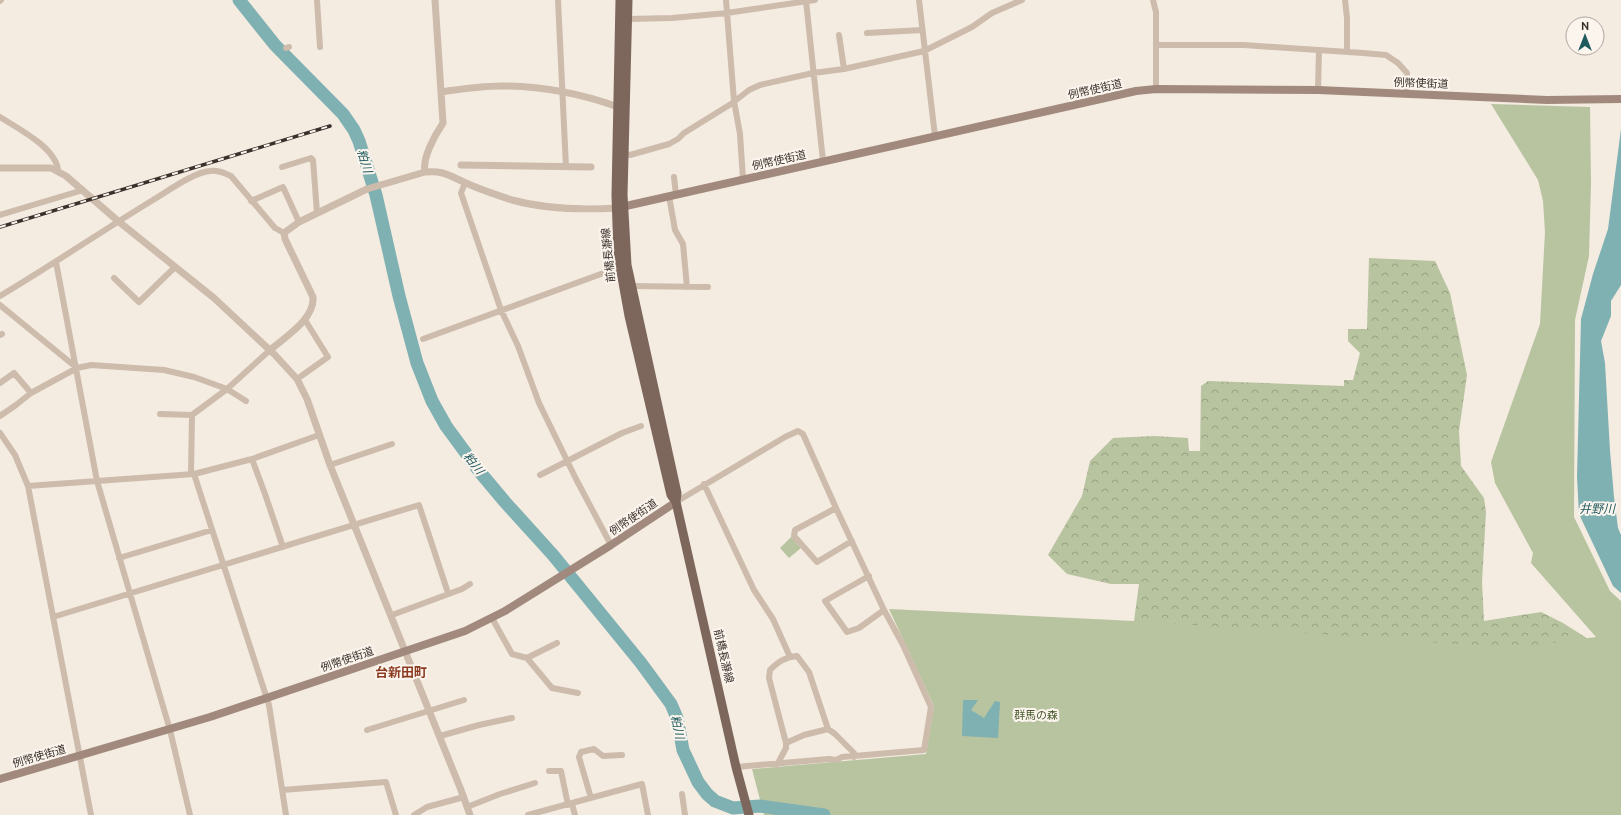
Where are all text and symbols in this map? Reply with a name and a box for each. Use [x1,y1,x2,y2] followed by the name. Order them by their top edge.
[1565,16,1605,56] north arrow
[1581,20,1589,32] text: N
[1393,76,1449,90] street label: 例幣使街道
[1067,77,1123,101] street label: 例幣使街道
[355,148,375,176] water label: 粕川
[751,148,807,172] street label: 例幣使街道
[599,227,617,283] street label: 前橋長瀞線
[461,450,488,478] water label: 粕川
[607,497,659,537] street label: 例幣使街道
[1579,502,1617,515] water label: 井野川
[712,628,736,684] street label: 前橋長瀞線
[319,644,375,674] street label: 例幣使街道
[375,665,427,679] district label: 台新田町
[1014,709,1058,721] park label: 群馬の森
[669,714,687,742] water label: 粕川
[11,743,67,769] street label: 例幣使街道

